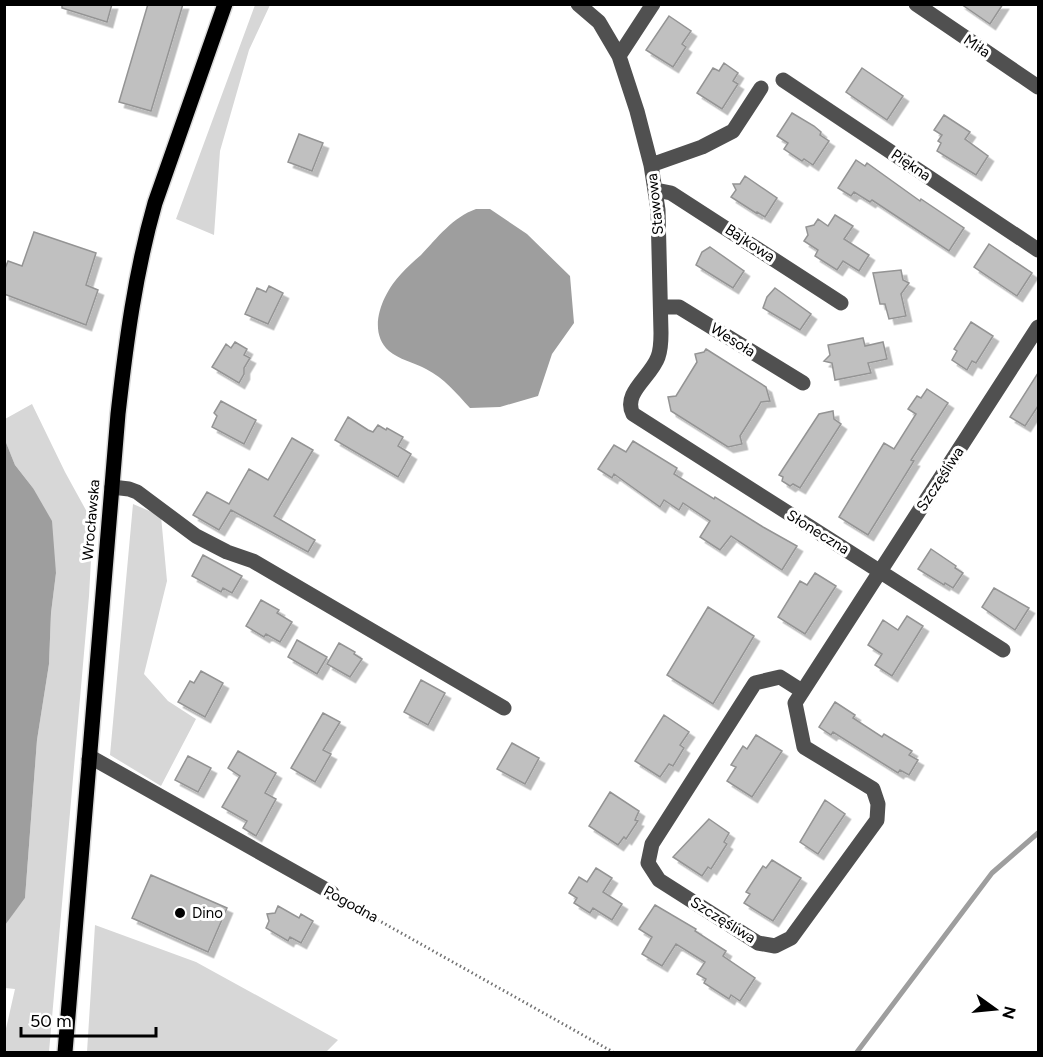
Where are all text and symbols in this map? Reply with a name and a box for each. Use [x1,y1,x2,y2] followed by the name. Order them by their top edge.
[960,31,994,61] street label: Miła
[888,145,934,185] street label: Piękna
[643,172,667,236] street label: Stawowa
[722,220,778,266] street label: Bajkowa
[707,319,759,361] street label: Wesoła
[912,443,968,515] street label: Szczęśliwa
[78,479,104,561] street label: Wrocławska
[783,506,853,558] street label: Słoneczna
[321,882,381,926] street label: Pogodna
[687,893,759,947] street label: Szczęśliwa
[192,904,223,922] place label: Dino
[173,906,187,920] marker: Dino
[965,979,1025,1039] north arrow
[21,1000,156,1038] scale bar
[998,1004,1020,1021] text: N
[30,1010,72,1032] text: 50 m

